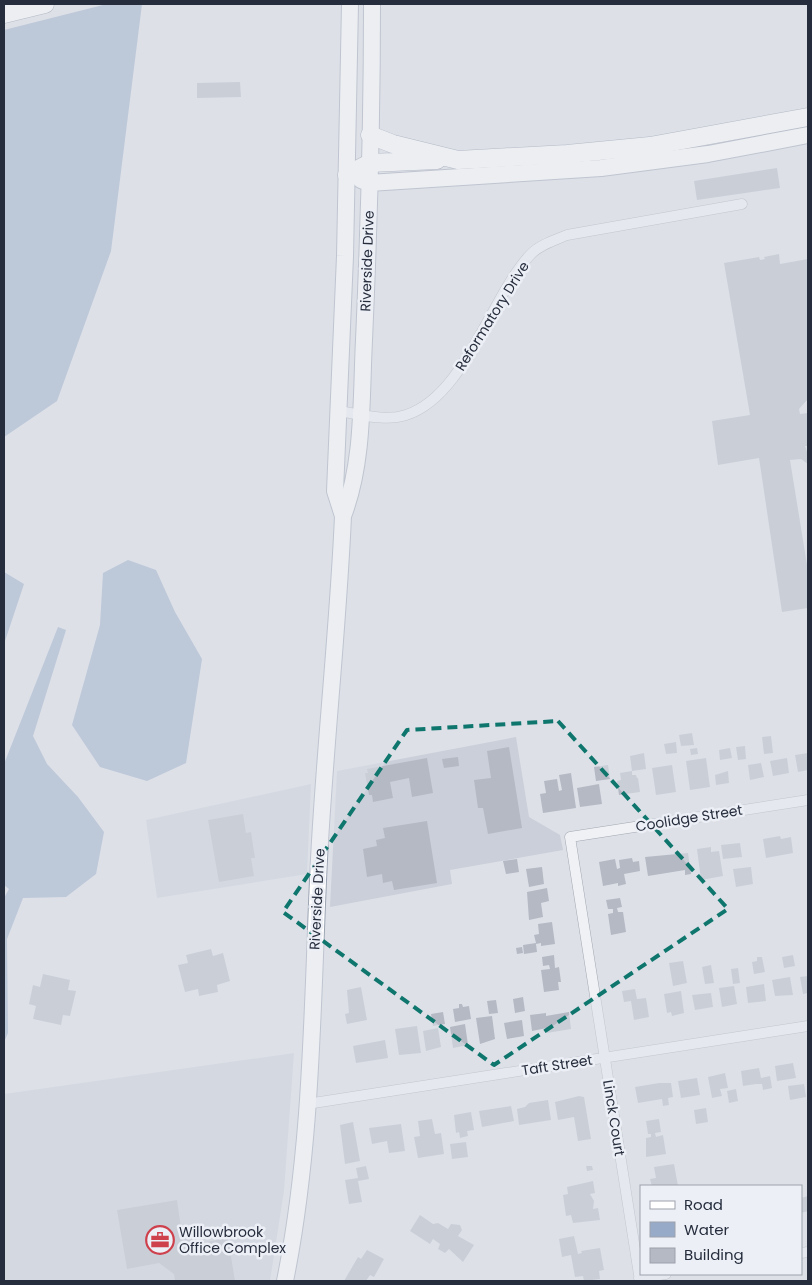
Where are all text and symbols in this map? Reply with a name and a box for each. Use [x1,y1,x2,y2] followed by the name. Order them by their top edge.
[355,210,379,312] street label: Riverside Drive
[450,257,534,375] street label: Reformatory Drive
[634,800,744,836] street label: Coolidge Street
[304,848,330,950] street label: Riverside Drive
[520,1050,594,1080] street label: Taft Street
[598,1078,630,1158] street label: Linck Court
[640,1185,802,1275] legend
[684,1194,723,1215] text: Road
[684,1219,730,1240] text: Water
[179,1222,286,1258] place label: Willowbrook Office Complex
[145,1225,175,1255] office icon: Willowbrook Office Complex
[684,1244,744,1265] text: Building

